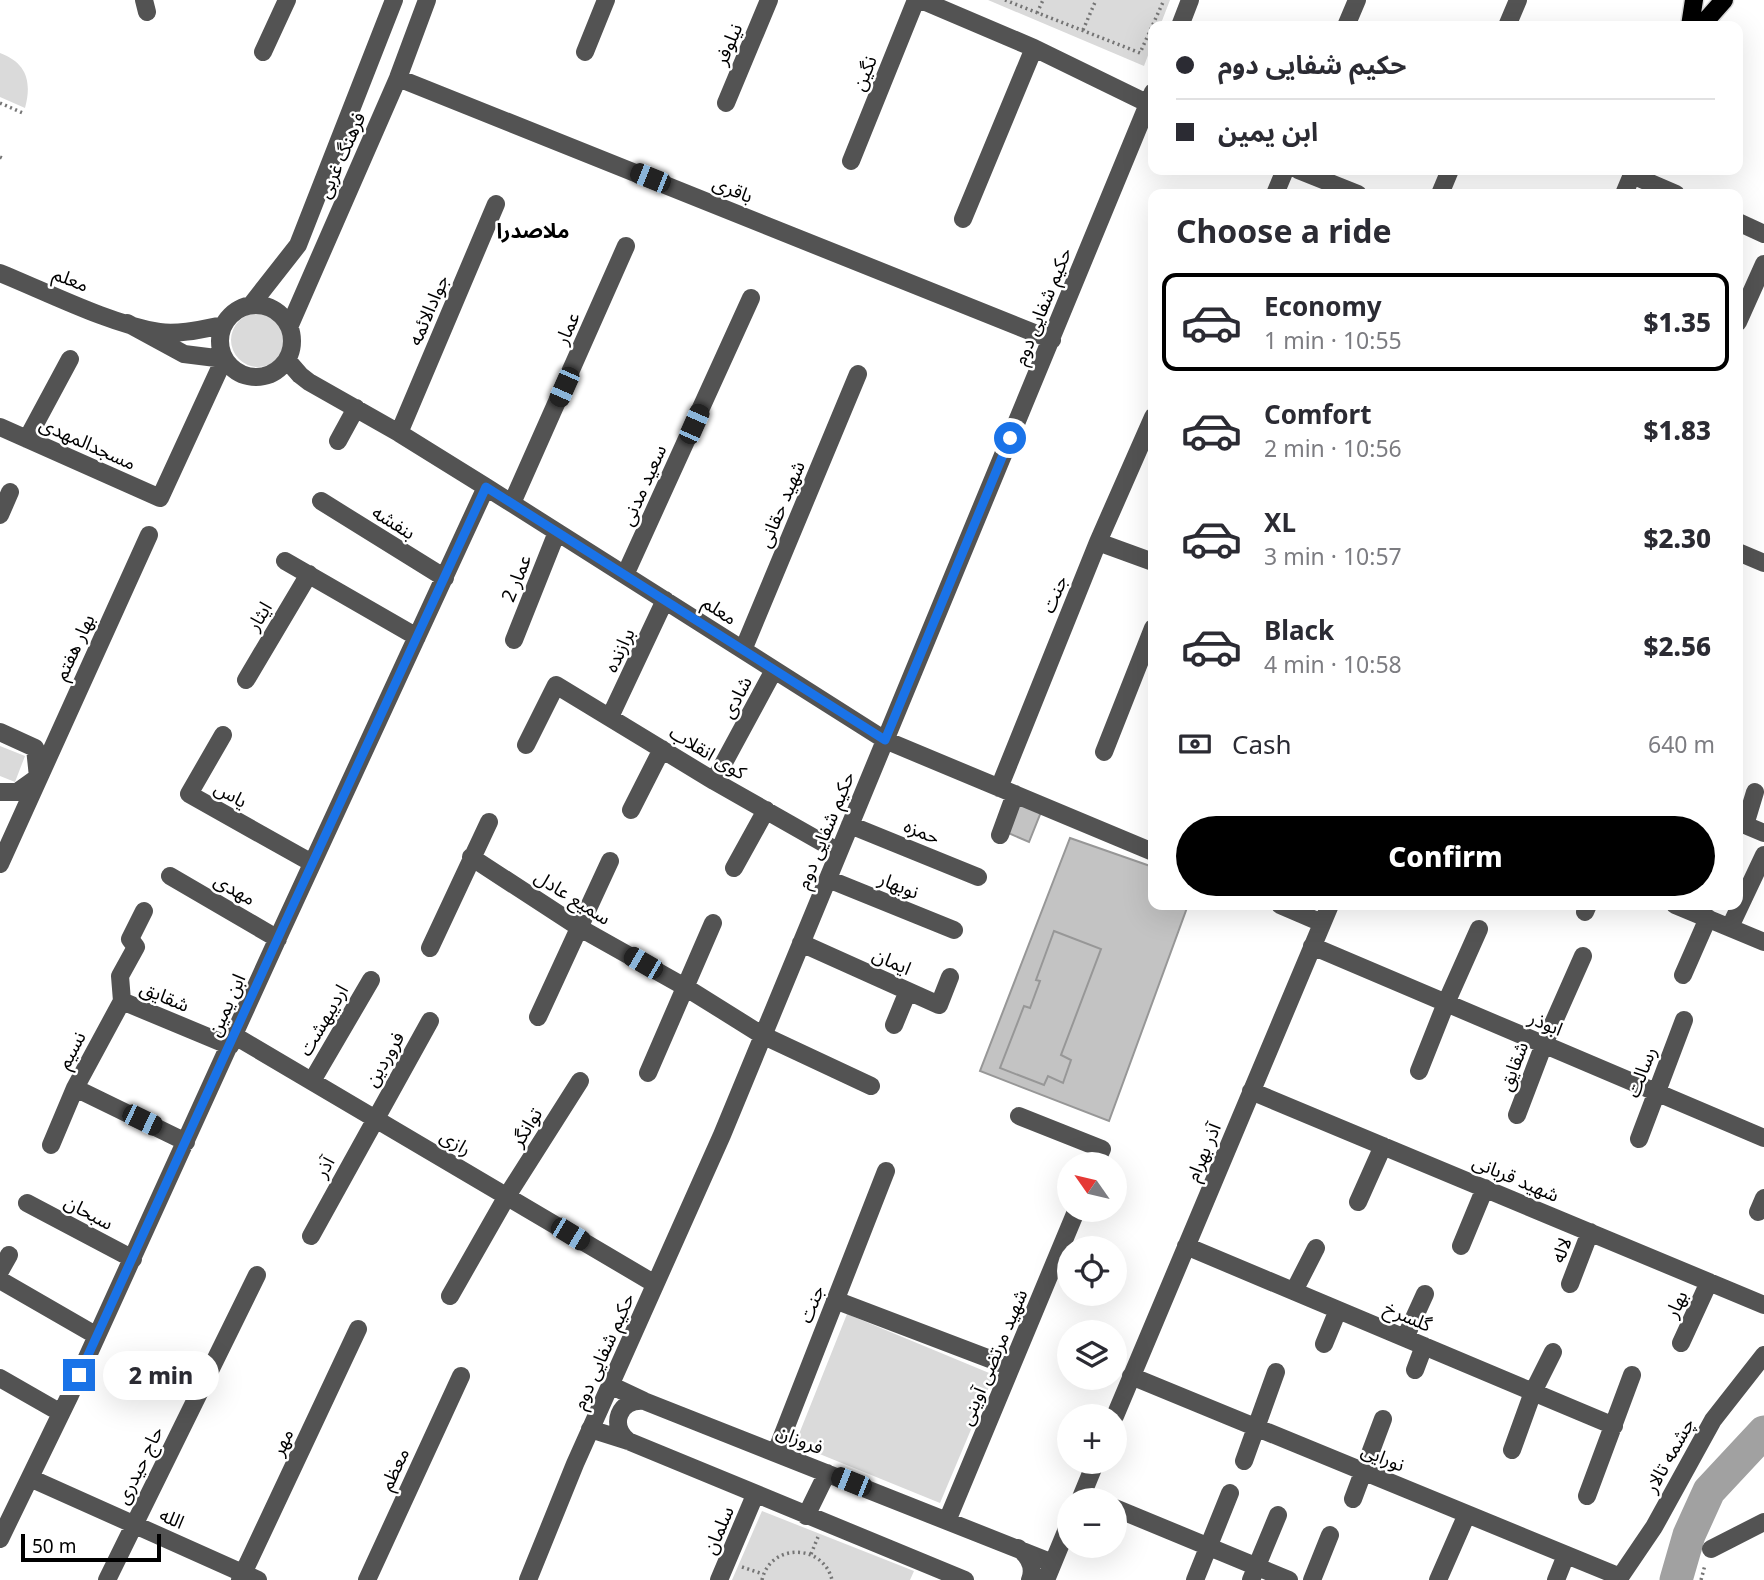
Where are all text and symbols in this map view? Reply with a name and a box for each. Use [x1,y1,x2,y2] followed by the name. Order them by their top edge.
[707,19,748,70] street label: نیلوفر
[1218,46,1406,82] text: حکیم شفایی دوم
[845,52,883,94] street label: نگین
[310,108,372,202] street label: فرهنگ غربی
[1218,113,1318,149] text: ابن یمین
[627,160,674,196] car
[709,169,757,209] street label: باقری
[1176,209,1392,252] text: Choose a ride
[497,216,569,244] district label: ملاصدرا
[1007,243,1079,369] street label: حکیم شفایی دوم
[49,260,93,300] street label: معلم
[401,271,455,349] street label: جوادالائمه
[1264,288,1382,324] text: Economy
[1180,291,1243,354] icon: car
[1644,304,1711,340] text: $1.35
[548,308,586,349] street label: عمار
[1264,324,1402,356] text: 1 min · 10:55
[546,364,583,410] car
[1264,396,1372,432] text: Comfort
[1180,399,1243,462] icon: car
[676,401,713,447] car
[36,410,140,476] street label: مسجدالمهدی
[1644,412,1711,448] text: $1.83
[994,422,1026,454] route start
[1264,432,1402,464] text: 2 min · 10:56
[614,440,672,530] street label: سعید مدنی
[751,457,811,551] street label: شهید حقانی
[367,499,421,545] street label: بنفشه
[1264,504,1296,540] text: XL
[1180,507,1243,570] icon: car
[1644,520,1711,556] text: $2.30
[1264,540,1402,572] text: 3 min · 10:57
[495,550,537,606] street label: عمار 2
[1035,571,1073,617] street label: جنت
[697,589,742,632] street label: معلم
[240,597,278,636] street label: ایثار
[47,610,102,685] street label: بهار هفتم
[1264,612,1334,648] text: Black
[1180,615,1243,678] icon: car
[597,624,641,676] street label: برازنده
[1644,628,1711,664] text: $2.56
[1264,648,1402,680] text: 4 min · 10:58
[714,671,758,723] street label: شادی
[665,719,752,786] street label: کوی انقلاب
[1176,725,1214,763] icon: cash
[1232,726,1292,762] text: Cash
[1648,728,1715,760] text: 640 m
[790,767,862,893] street label: حکیم شفایی دوم
[210,774,252,814] street label: یاس
[900,812,944,850] street label: حمزه
[1176,816,1715,896] button: Confirm
[529,863,616,932] street label: سمیع عادل
[874,865,923,905] street label: نوبهار
[209,867,261,911] street label: مهدی
[869,941,915,981] street label: ایمان
[620,943,667,983] car
[201,970,251,1040] street label: ابن یمین
[137,974,193,1018] street label: شقایق
[292,979,354,1061] street label: اردیبهشت
[1524,1004,1567,1042] street label: ابوذر
[50,1027,93,1074] street label: نسیم
[358,1027,410,1091] street label: فروردین
[1492,1038,1534,1094] street label: شقایق
[1619,1043,1663,1101] street label: رسالت
[119,1101,166,1139] car
[503,1103,548,1152] street label: توانگر
[1179,1118,1229,1186] street label: آذر بهرام
[435,1123,477,1161] street label: رازی
[1469,1148,1563,1208] street label: شهید قربانی
[307,1150,341,1183] street label: آذر
[1057,1152,1127,1222] north arrow
[1057,1152,1127,1558] map controls
[60,1188,118,1236] street label: سبحان
[547,1214,594,1254] car
[1544,1234,1578,1266] street label: لاله
[1057,1236,1127,1306] button: locate
[792,1281,830,1327] street label: جنت
[953,1285,1033,1429] street label: شهید مرتضی آوینی
[1658,1286,1694,1323] street label: بهار
[566,1289,642,1414] street label: حکیم شفایی دوم
[1380,1294,1437,1339] street label: گلسرخ
[1057,1320,1127,1390] button: layers
[104,1350,219,1400] callout: 2 min
[63,1359,95,1391] route end
[129,1359,193,1391] text: 2 min
[1057,1404,1127,1474] button: +
[1637,1413,1700,1498] street label: چشمه تالار
[773,1418,827,1460] street label: فروزان
[109,1422,170,1509] street label: حاج حیدری
[264,1424,300,1461] street label: مهر
[1357,1437,1409,1477] street label: نورایی
[373,1444,417,1495] street label: معظم
[828,1464,875,1500] car
[1057,1488,1127,1558] button: −
[156,1501,188,1535] street label: الله
[696,1502,740,1558] street label: سلمان
[21,1531,161,1563] scale bar
[32,1533,76,1559] text: 50 m

